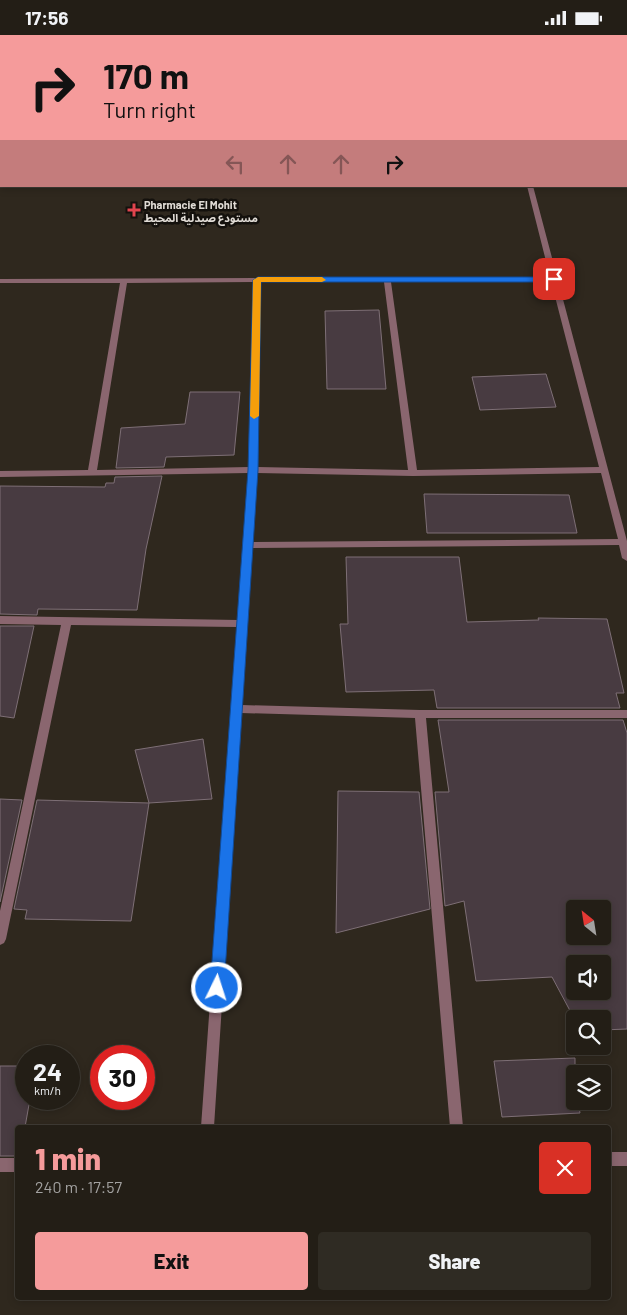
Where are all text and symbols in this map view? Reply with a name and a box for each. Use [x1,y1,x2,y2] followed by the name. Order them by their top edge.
[25,6,69,29] text: 17:56
[103,54,189,96] text: 170 m
[20,55,85,120] icon: right
[103,96,196,122] text: Turn right
[221,150,249,178] icon: left
[274,150,302,178] icon: ahead
[327,150,355,178] icon: ahead
[380,150,408,178] icon: right
[144,198,258,226] place label: Pharmacie El Mohit مستودع صيدلية المحيط
[128,204,140,216] marker: Pharmacie El Mohit مستودع صيدلية المحيط
[533,258,575,300] pin
[540,265,568,293] icon: arrive
[566,900,611,945] north arrow
[566,900,611,1110] map controls
[566,955,611,1000] button: sound
[190,961,242,1013] position arrow
[566,1010,611,1055] button: search
[90,1045,155,1110] speed limit sign: 30
[33,1056,62,1086] text: 24
[566,1065,611,1110] button: layers
[34,1083,61,1097] text: km/h
[35,1140,101,1176] text: 1 min
[539,1142,591,1194] button: close
[35,1177,122,1196] text: 240 m · 17:57
[35,1232,308,1290] button: Exit
[318,1232,591,1290] button: Share

